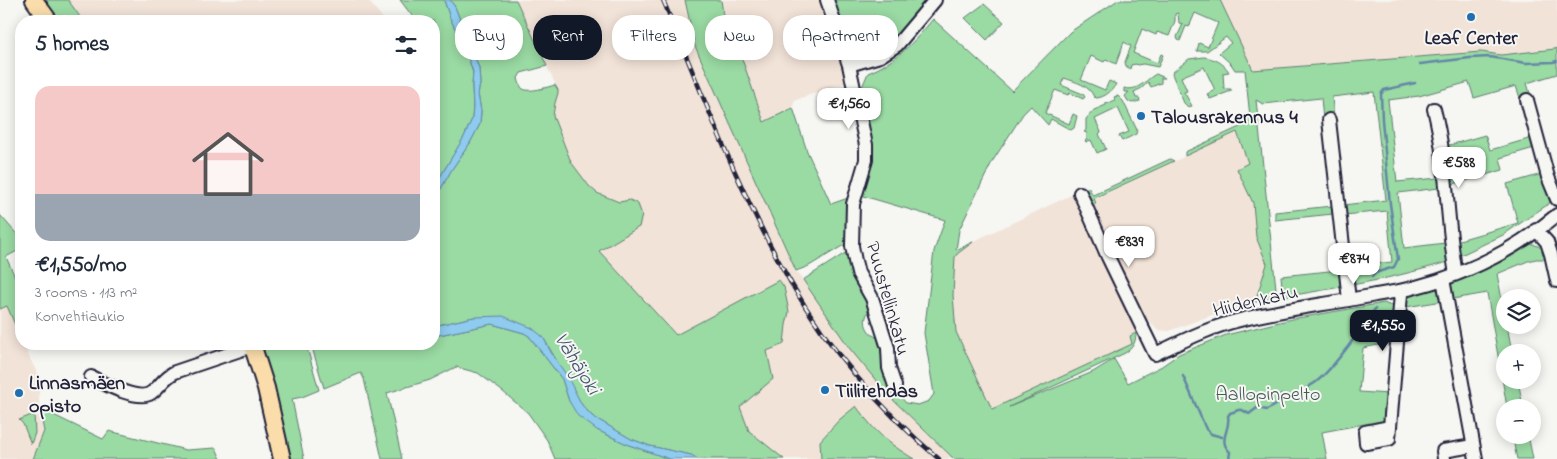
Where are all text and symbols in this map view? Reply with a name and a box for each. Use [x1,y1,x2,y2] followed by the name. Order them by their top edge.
[1465,11,1477,23] marker: Leaf Center
[455,15,523,60] chip: Buy
[533,15,602,60] chip: Rent
[612,15,695,60] chip: Filters
[705,15,773,60] chip: New
[783,15,898,60] chip: Apartment
[1424,25,1518,54] place label: Leaf Center
[35,30,110,60] text: 5 homes
[392,31,420,59] icon: filters
[808,88,890,130] pin: €1,560
[828,92,870,116] text: €1,560
[1151,104,1299,133] place label: Talousrakennus 4
[1135,110,1147,122] marker: Talousrakennus 4
[183,119,273,209] icon: home
[1429,146,1489,189] pin: €588
[1443,151,1475,175] text: €588
[1099,226,1159,268] pin: €839
[1115,230,1143,254] text: €839
[857,239,917,359] street label: Puustellinkatu
[1324,242,1384,285] pin: €874
[1339,247,1369,271] text: €874
[35,251,127,281] text: €1,550/mo
[1210,279,1301,326] street label: Hiidenkatu
[35,281,137,305] text: 3 rooms · 113 m²
[1496,289,1541,444] map controls
[1496,289,1541,334] button: layers
[35,305,125,329] text: Konvehtiaukio
[1342,310,1424,352] pin: €1,550
[1361,314,1405,338] text: €1,550
[545,327,608,403] water label: Vähäjoki
[1496,344,1541,389] button: +
[29,370,125,422] place label: Linnasmäen opisto
[835,378,918,407] place label: Tiilitehdas
[1216,381,1320,410] park label: Aallopinpelto
[819,384,831,396] marker: Tiilitehdas
[13,387,25,399] marker: Linnasmäen opisto
[1496,399,1541,444] button: −

